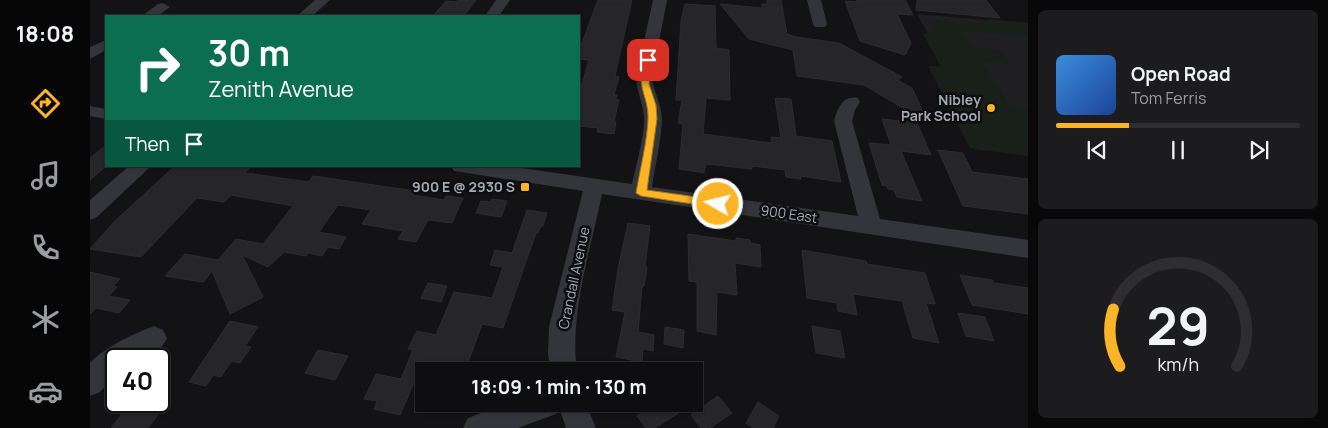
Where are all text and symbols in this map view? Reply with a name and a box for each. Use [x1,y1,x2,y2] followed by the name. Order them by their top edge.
[16,19,74,49] text: 18:08
[208,29,290,77] text: 30 m
[125,35,190,100] icon: right
[627,39,669,81] pin
[634,46,662,74] icon: arrive
[1131,61,1231,87] text: Open Road
[208,74,354,104] text: Zenith Avenue
[28,86,63,121] icon: directions
[1131,87,1206,109] text: Tom Ferris
[901,90,981,125] place label: Nibley Park School
[985,102,997,114] marker: Nibley Park School
[180,130,208,158] icon: arrive
[125,131,170,157] text: Then
[1083,136,1111,164] icon: previous
[1164,136,1192,164] icon: pause
[1245,136,1273,164] icon: next
[28,158,63,193] icon: music
[412,177,515,196] place label: 900 E @ 2930 S
[691,177,743,229] position arrow
[519,181,531,193] marker: 900 E @ 2930 S
[759,200,819,227] street label: 900 East
[553,225,594,331] street label: Crandall Avenue
[28,230,63,265] icon: phone
[1146,290,1210,361] text: 29
[28,302,63,337] icon: climate
[105,348,170,413] speed limit sign: 40
[1157,352,1199,376] text: km/h
[28,374,63,409] icon: car
[471,374,647,400] text: 18:09 · 1 min · 130 m

